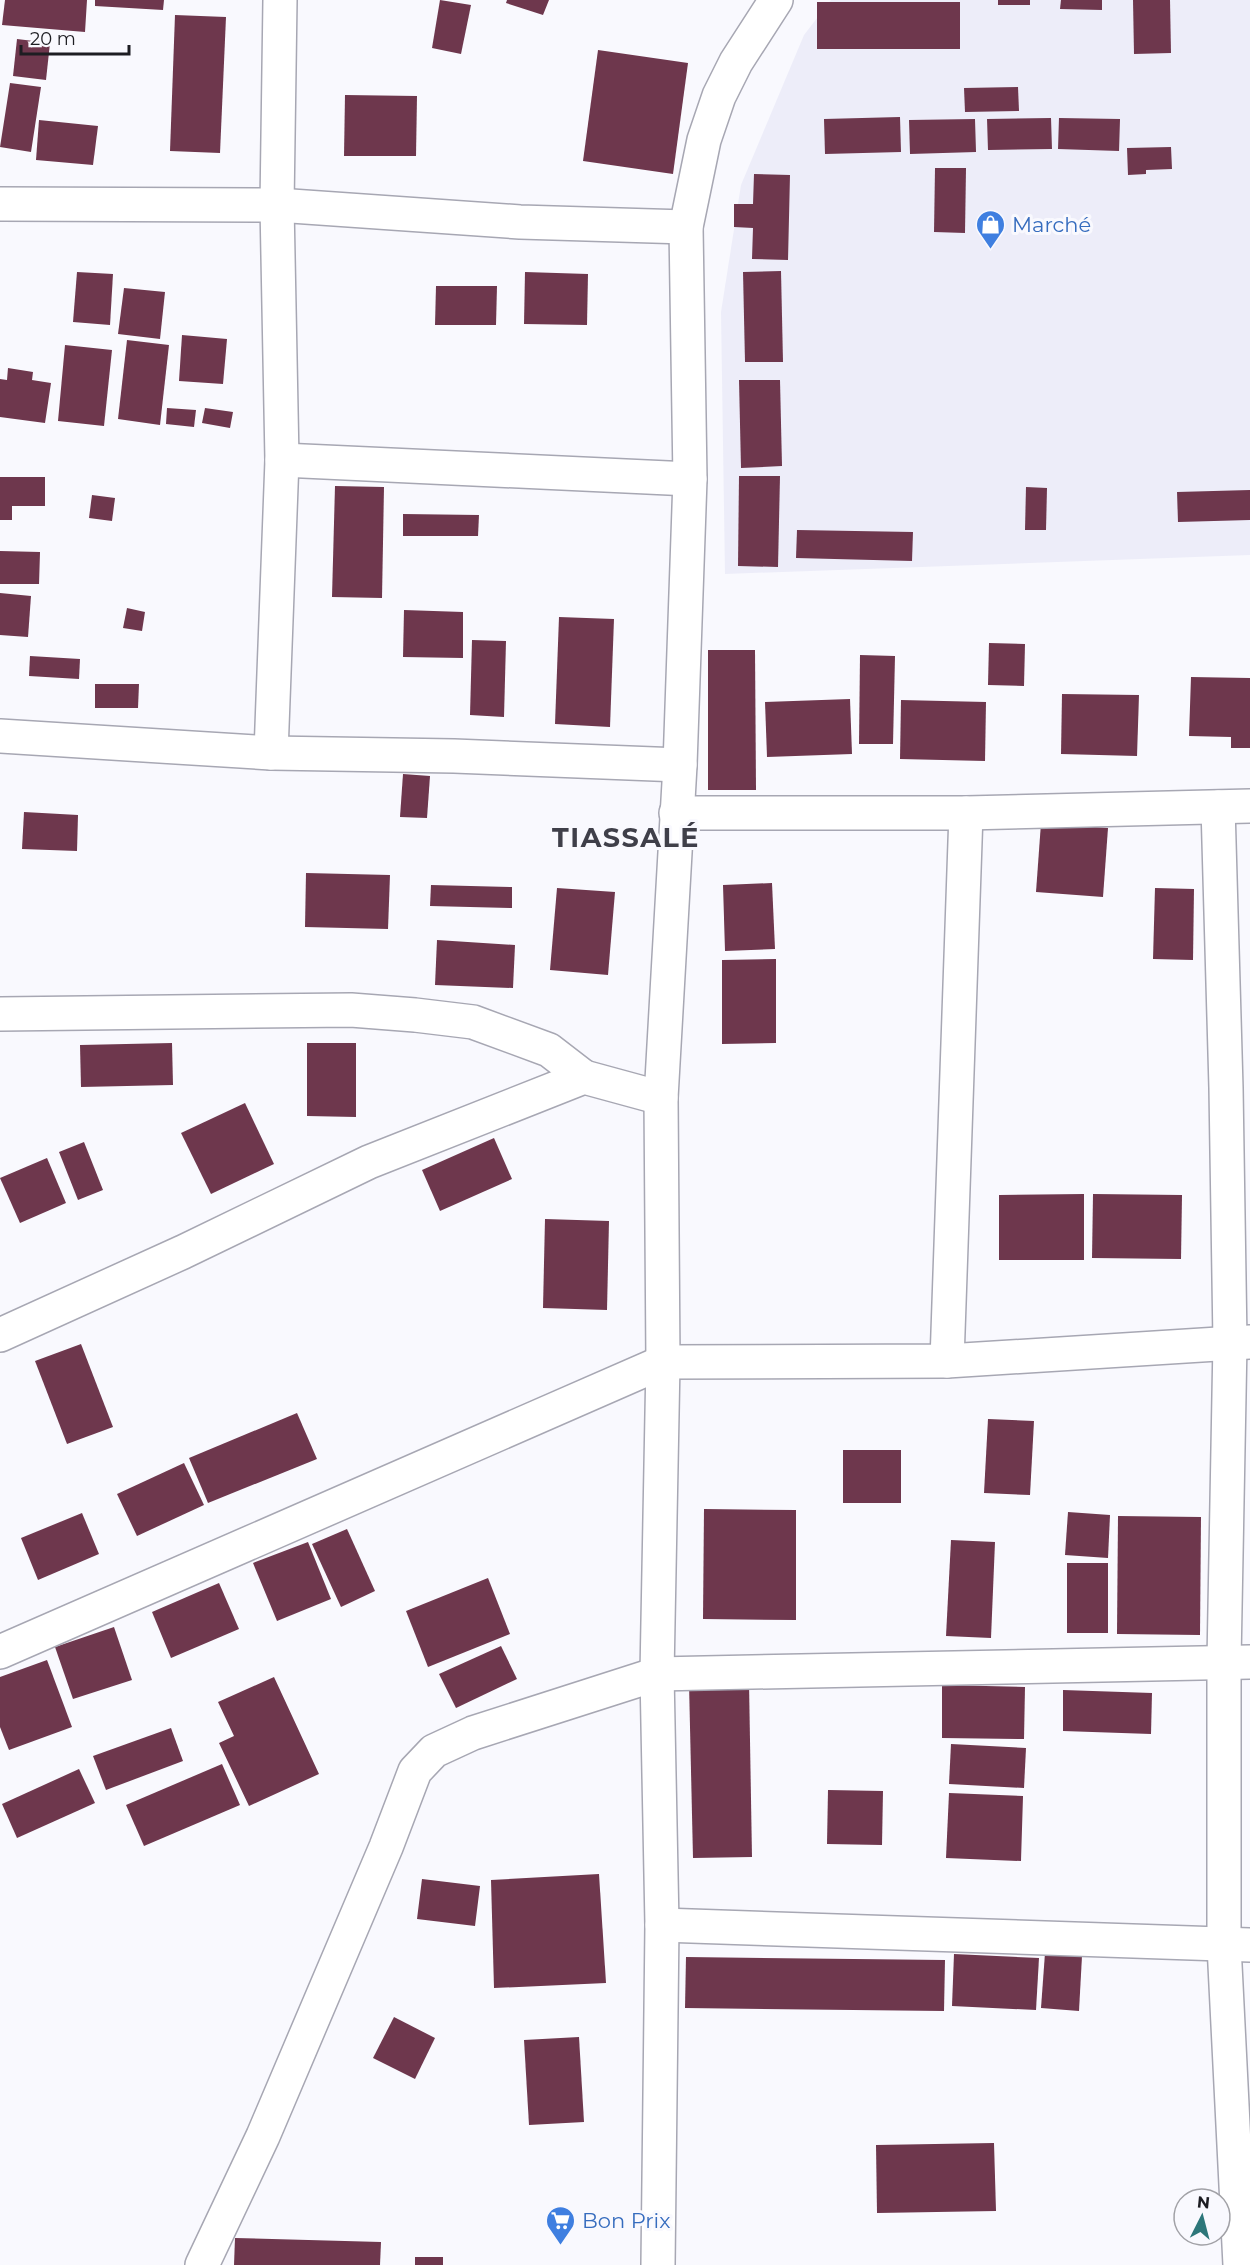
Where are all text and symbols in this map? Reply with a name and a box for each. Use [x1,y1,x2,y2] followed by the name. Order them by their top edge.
[21,18,129,56] scale bar
[30,28,76,50] text: 20 m
[975,208,1007,250] shop icon: Marché
[1012,212,1091,237] place label: Marché
[552,821,700,854] district label: TIASSALÉ
[1172,2187,1232,2247] north arrow
[1196,2192,1211,2213] text: N
[545,2204,577,2246] supermarket icon: Bon Prix
[582,2208,670,2233] place label: Bon Prix

